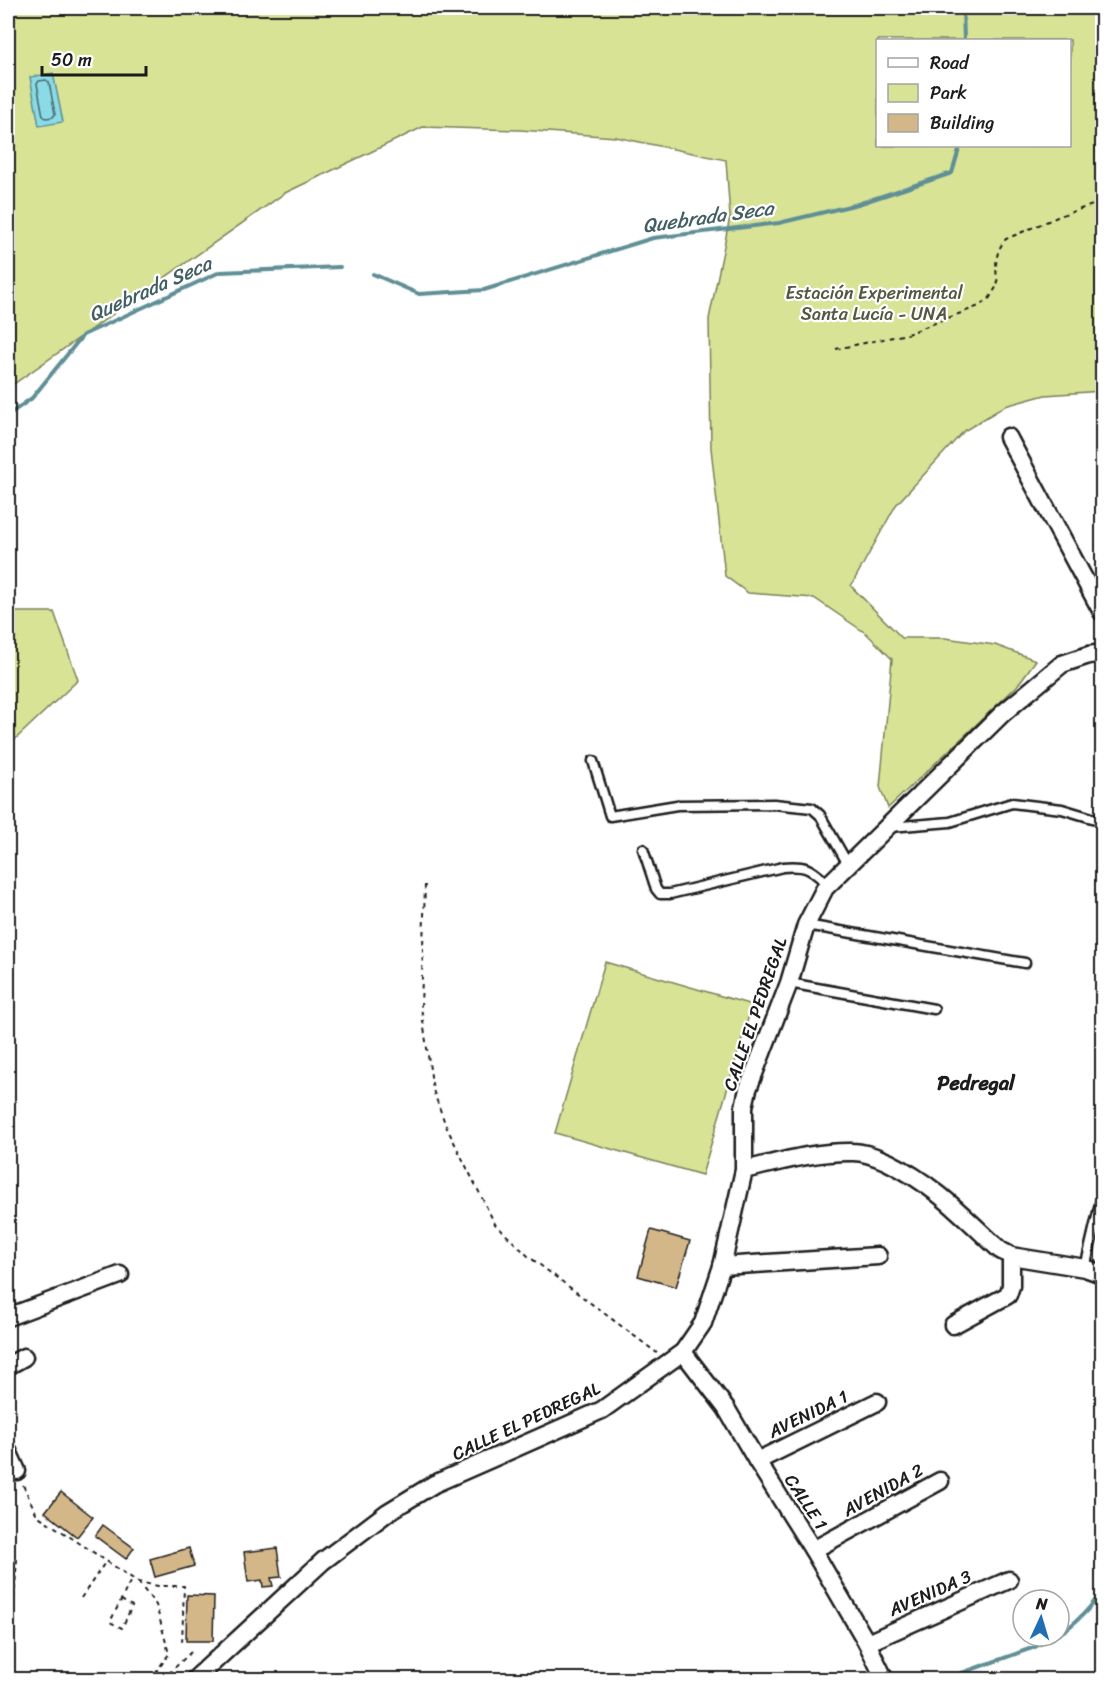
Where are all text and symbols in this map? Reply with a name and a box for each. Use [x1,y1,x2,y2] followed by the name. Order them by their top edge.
[42,39,146,77] scale bar
[876,39,1071,147] legend
[51,44,92,76] text: 50 m
[930,47,970,79] text: Road
[930,77,967,109] text: Park
[930,107,994,139] text: Building
[640,190,778,244] water label: Quebrada Seca
[83,245,219,332] water label: Quebrada Seca
[785,277,963,330] park label: Estación Experimental Santa Lucía - UNA
[714,932,797,1095] street label: CALLE EL PEDREGAL
[937,1066,1016,1101] district label: Pedregal
[446,1372,606,1469] street label: CALLE EL PEDREGAL
[762,1381,854,1448] street label: AVENIDA 1
[836,1455,929,1526] street label: AVENIDA 2
[776,1467,836,1537] street label: CALLE 1
[882,1560,977,1626] street label: AVENIDA 3
[1011,1588,1071,1648] north arrow
[1034,1589,1049,1618] text: N

